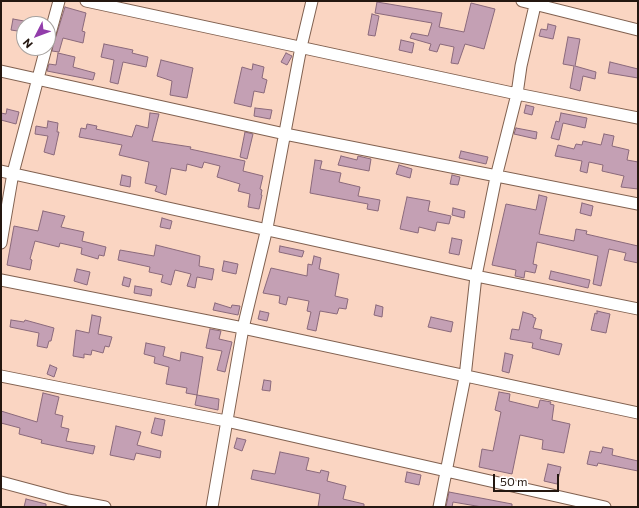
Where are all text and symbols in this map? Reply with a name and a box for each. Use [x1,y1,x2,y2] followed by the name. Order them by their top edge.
[16,16,56,56] north arrow
[20,36,35,51] text: N
[495,466,561,492] scale bar
[500,474,528,488] text: 50 m

